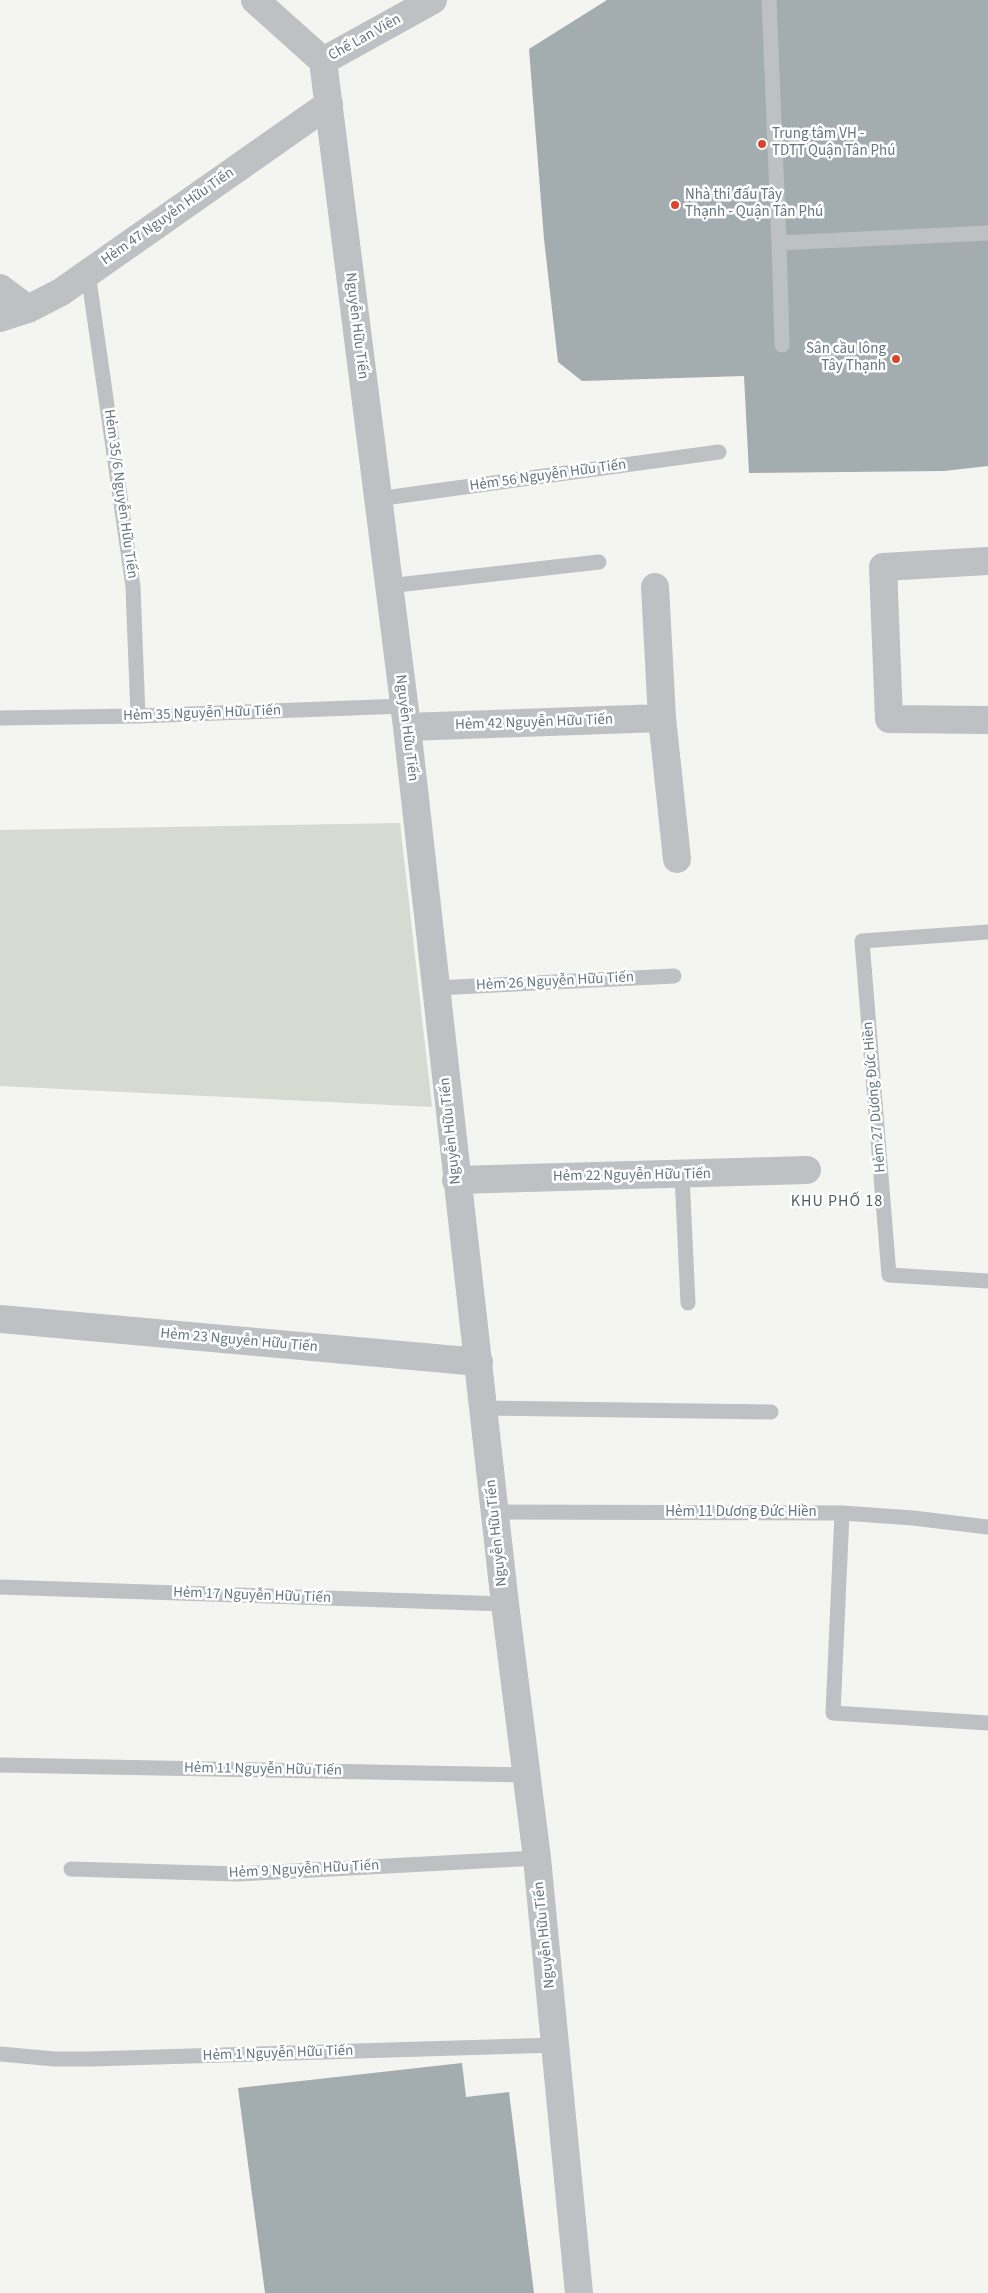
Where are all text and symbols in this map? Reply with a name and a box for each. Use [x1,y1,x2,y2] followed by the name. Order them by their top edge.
[326,11,404,65] street label: Chế Lan Viên
[772,126,895,161] place label: Trung tâm VH - TDTT Quận Tân Phú
[756,138,768,150] marker: Trung tâm VH - TDTT Quận Tân Phú
[98,164,238,270] street label: Hẻm 47 Nguyễn Hữu Tiến
[685,187,823,222] place label: Nhà thi đấu Tây Thạnh - Quận Tân Phú
[669,199,681,211] marker: Nhà thi đấu Tây Thạnh - Quận Tân Phú
[341,272,371,380] street label: Nguyễn Hữu Tiến
[806,341,886,376] place label: Sân cầu lông Tây Thạnh
[890,353,902,365] marker: Sân cầu lông Tây Thạnh
[99,408,141,580] street label: Hẻm 35/6 Nguyễn Hữu Tiến
[468,456,628,496] street label: Hẻm 56 Nguyễn Hữu Tiến
[391,674,421,782] street label: Nguyễn Hữu Tiến
[123,702,281,726] street label: Hẻm 35 Nguyễn Hữu Tiến
[455,711,613,735] street label: Hẻm 42 Nguyễn Hữu Tiến
[476,969,634,995] street label: Hẻm 26 Nguyễn Hữu Tiến
[859,1021,891,1173] street label: Hẻm 27 Dương Đức Hiền
[436,1077,466,1185] street label: Nguyễn Hữu Tiến
[553,1166,711,1186] street label: Hẻm 22 Nguyễn Hữu Tiến
[790,1192,884,1212] district label: KHU PHỐ 18
[159,1325,319,1357] street label: Hẻm 23 Nguyễn Hữu Tiến
[482,1479,512,1587] street label: Nguyễn Hữu Tiến
[665,1504,817,1522] street label: Hẻm 11 Dương Đức Hiền
[173,1584,331,1608] street label: Hẻm 17 Nguyễn Hữu Tiến
[184,1760,342,1780] street label: Hẻm 11 Nguyễn Hữu Tiến
[228,1857,380,1883] street label: Hẻm 9 Nguyễn Hữu Tiến
[530,1881,560,1989] street label: Nguyễn Hữu Tiến
[202,2042,354,2066] street label: Hẻm 1 Nguyễn Hữu Tiến

